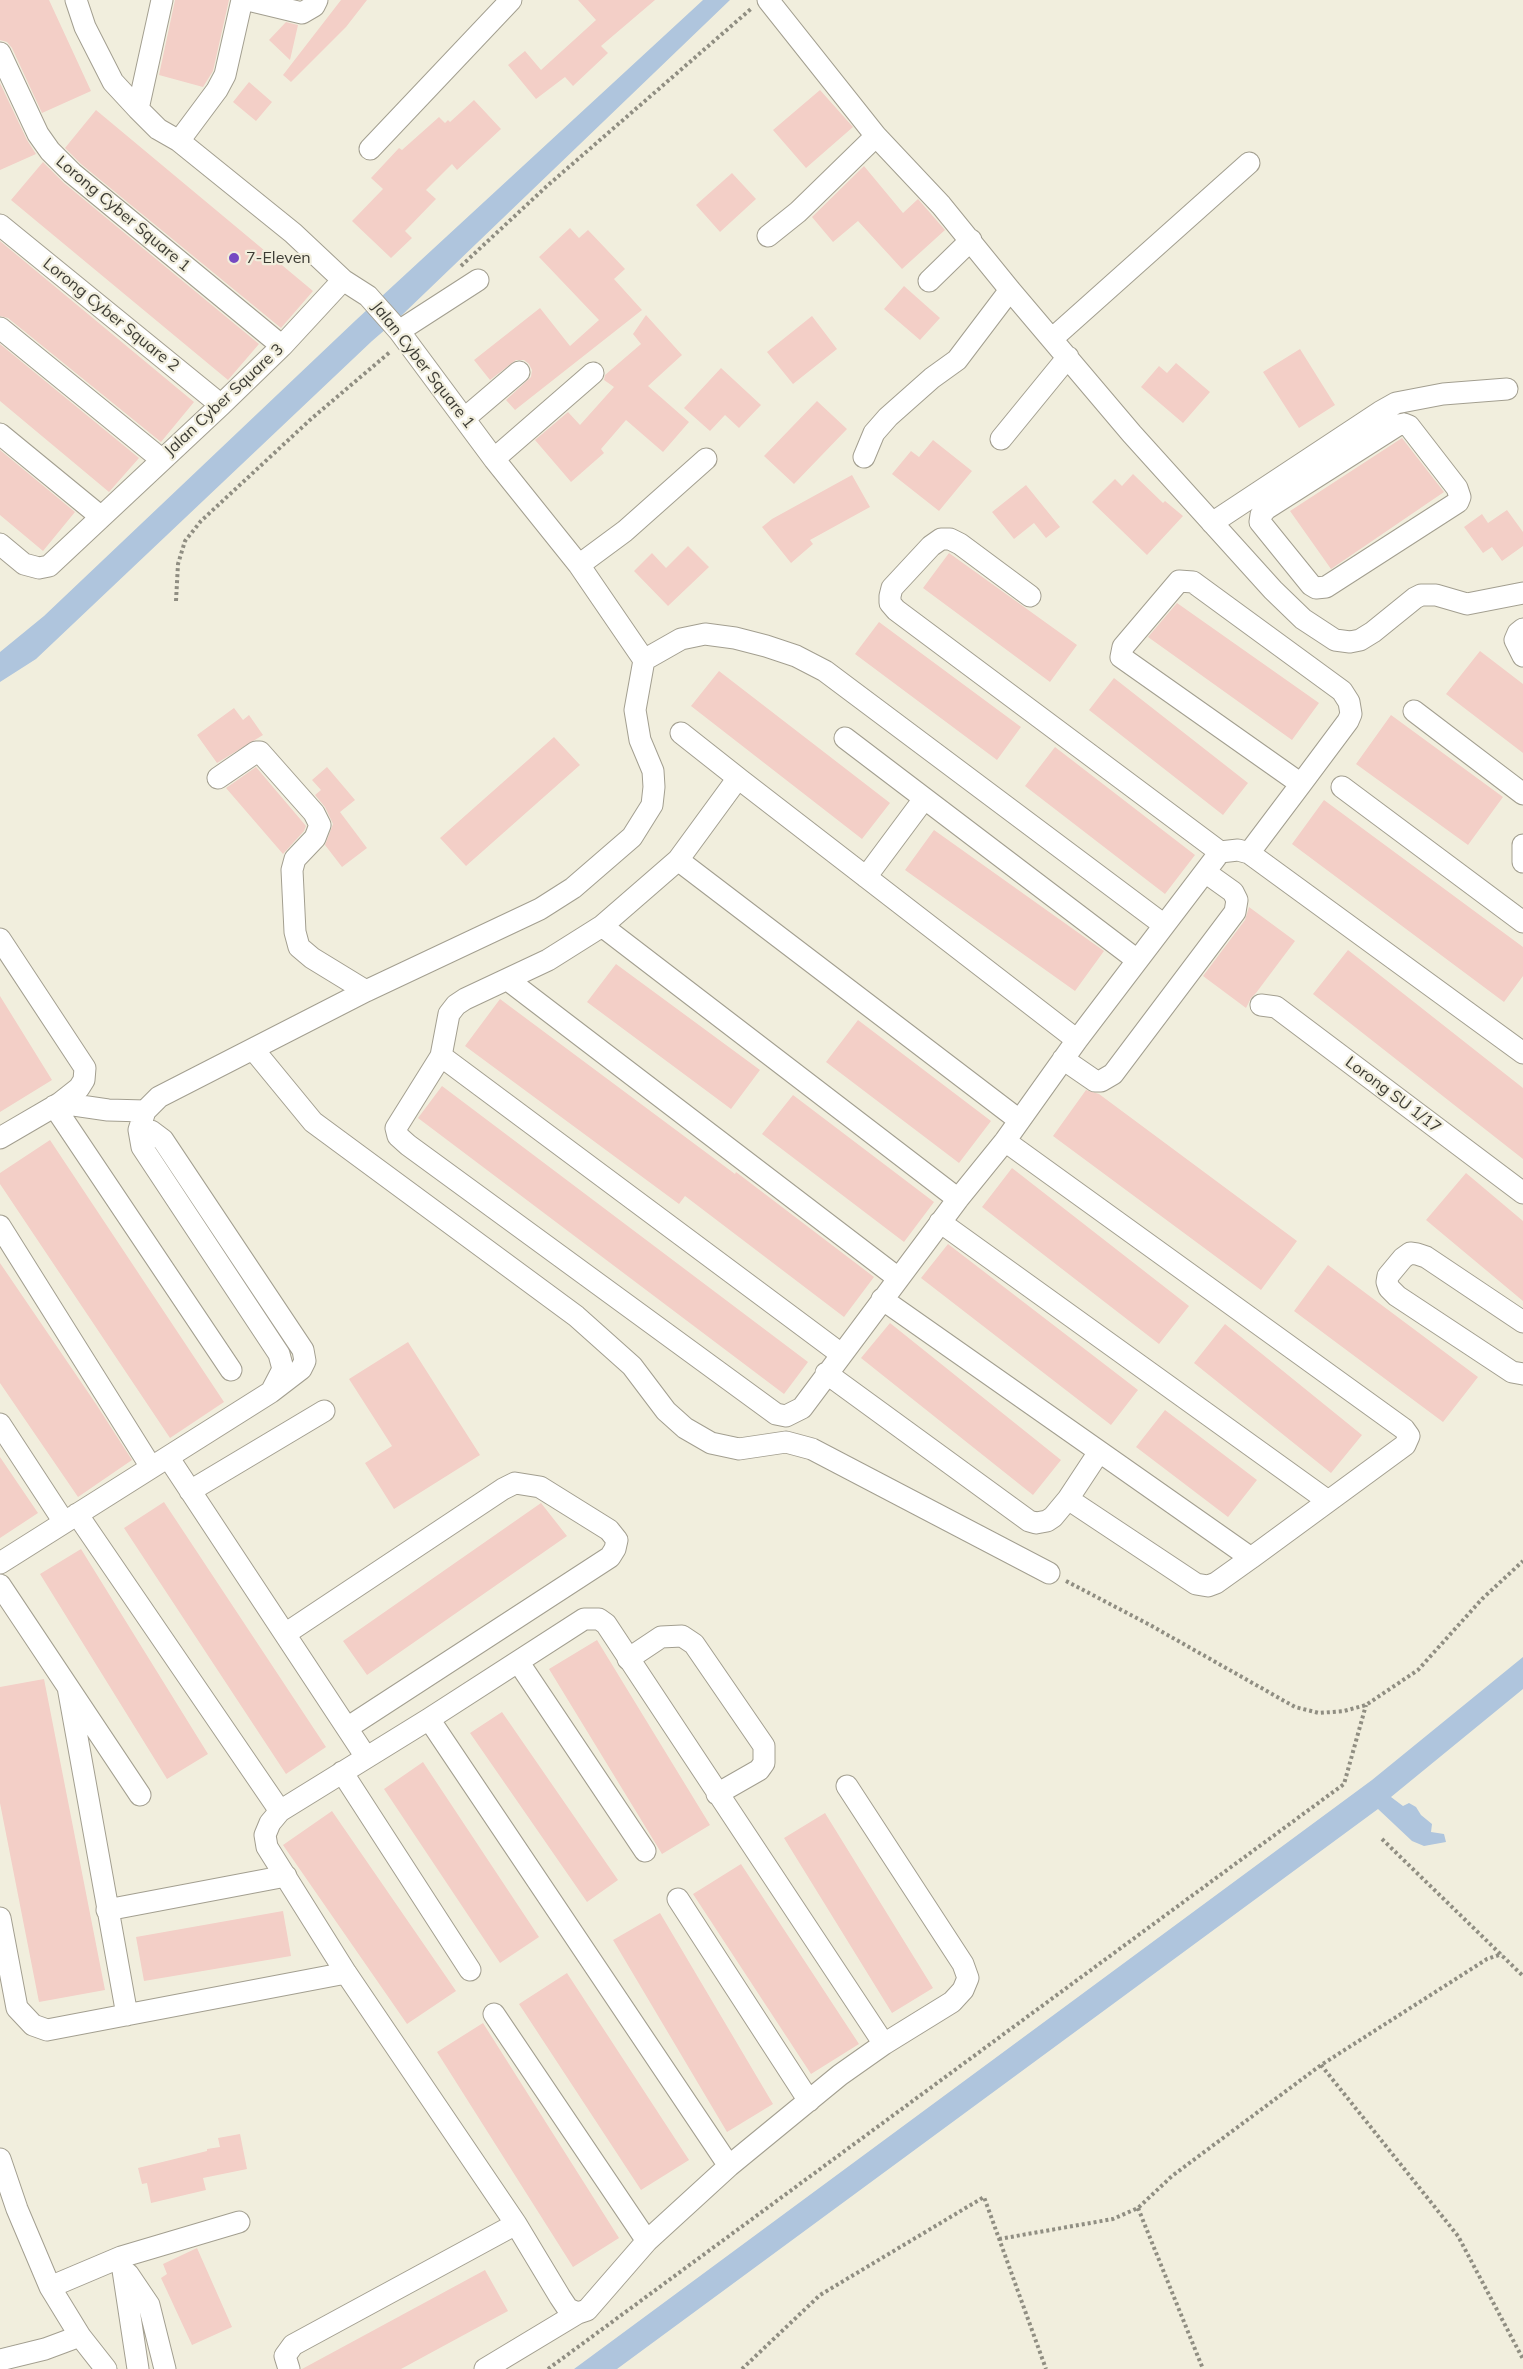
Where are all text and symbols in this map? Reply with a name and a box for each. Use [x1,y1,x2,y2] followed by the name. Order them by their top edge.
[52,152,194,276] street label: Lorong Cyber Square 1
[246,248,311,268] place label: 7-Eleven
[227,251,241,265] marker: 7-Eleven
[39,254,183,376] street label: Lorong Cyber Square 2
[367,298,479,432] street label: Jalan Cyber Square 1
[160,340,288,460] street label: Jalan Cyber Square 3
[1341,1053,1445,1137] street label: Lorong SU 1/17

